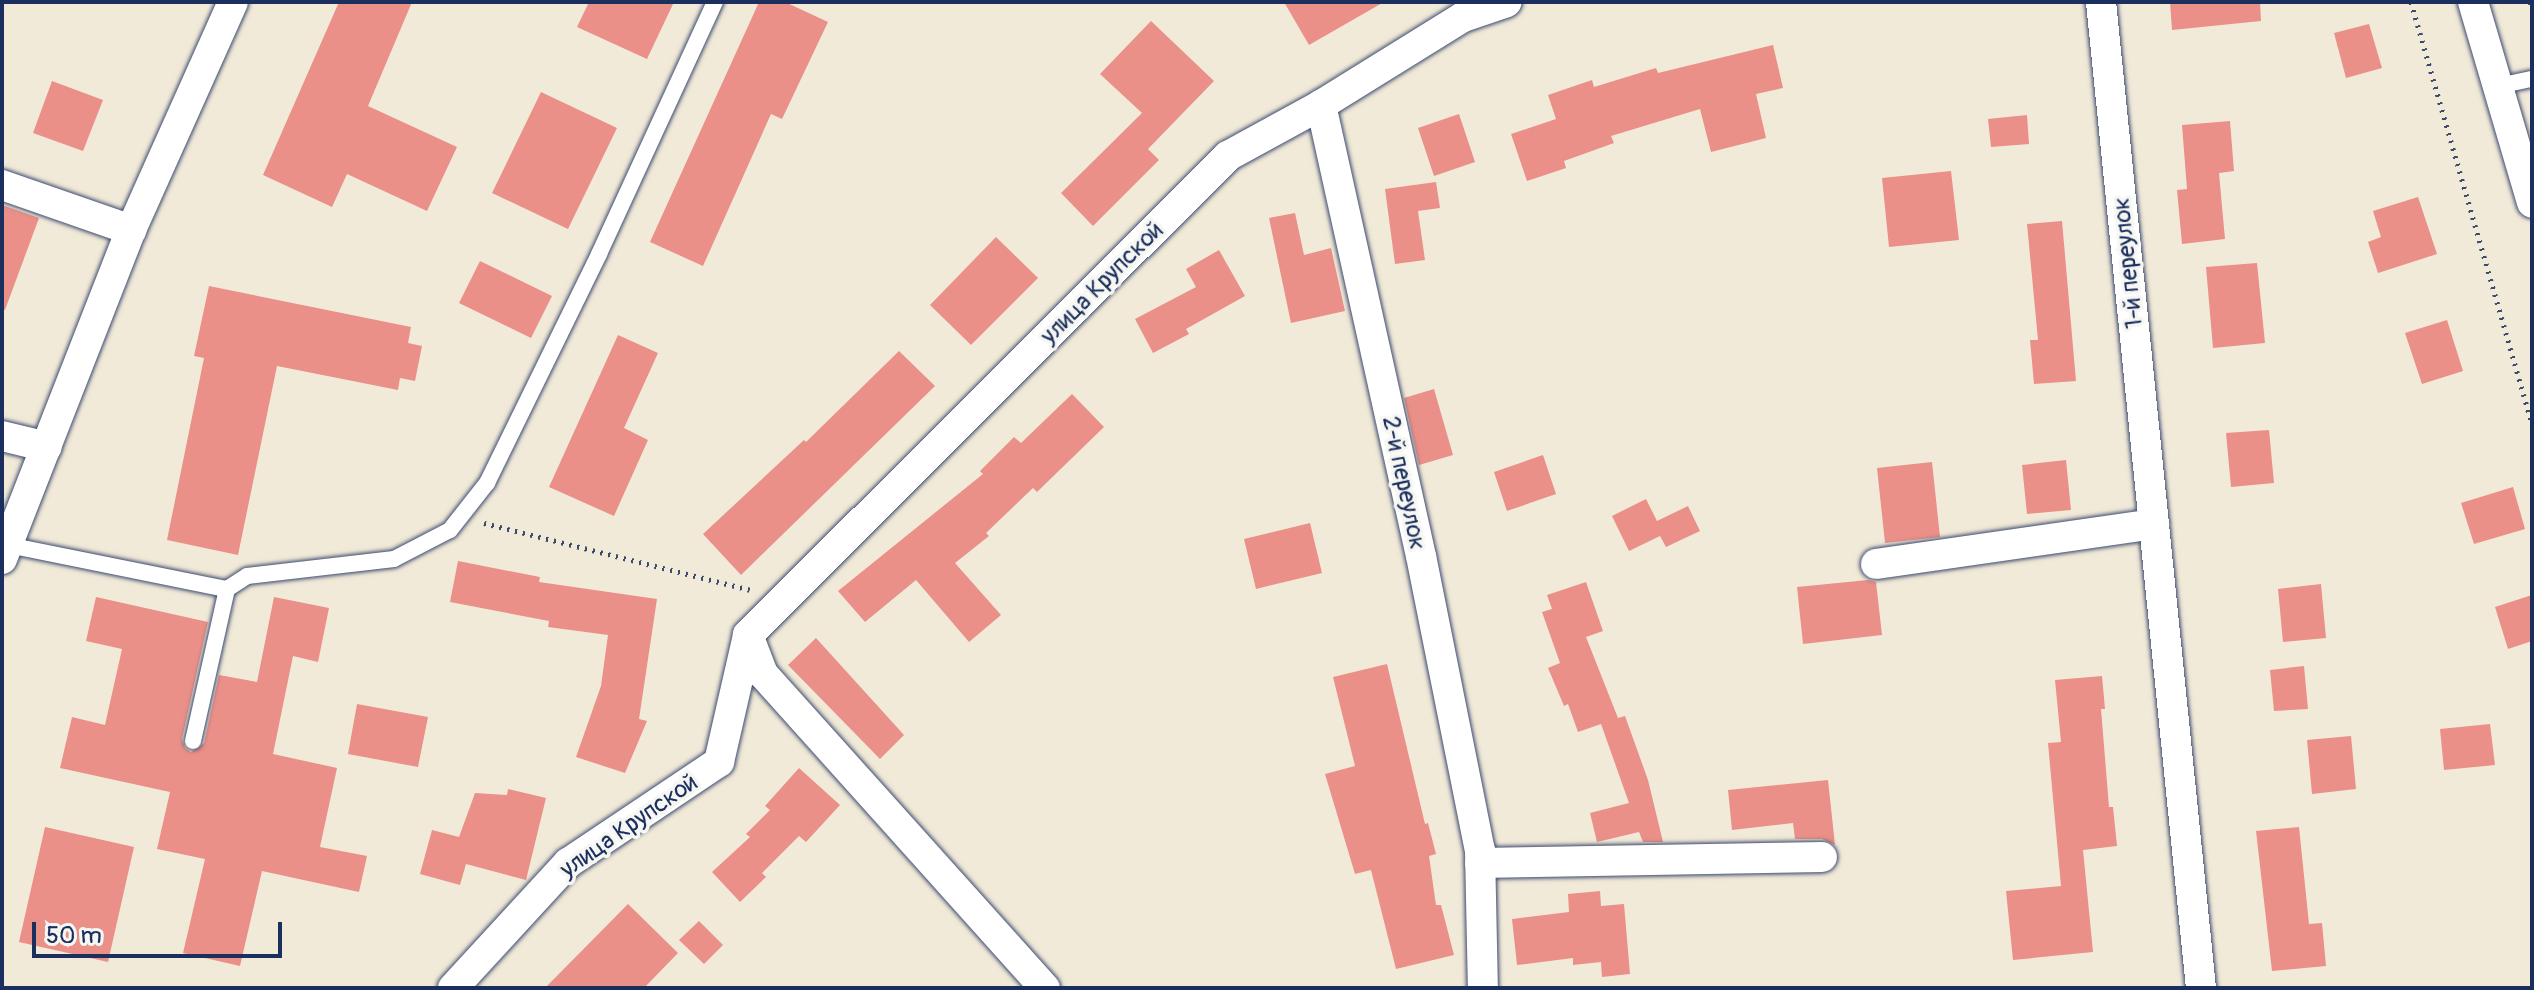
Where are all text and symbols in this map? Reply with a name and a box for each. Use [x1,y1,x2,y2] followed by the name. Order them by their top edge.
[2107,196,2149,330] street label: 1-й переулок
[1035,216,1169,350] street label: улица Крупской
[1376,414,1432,552] street label: 2-й переулок
[555,768,703,884] street label: улица Крупской
[36,906,286,956] scale bar
[46,921,102,950] text: 50 m

